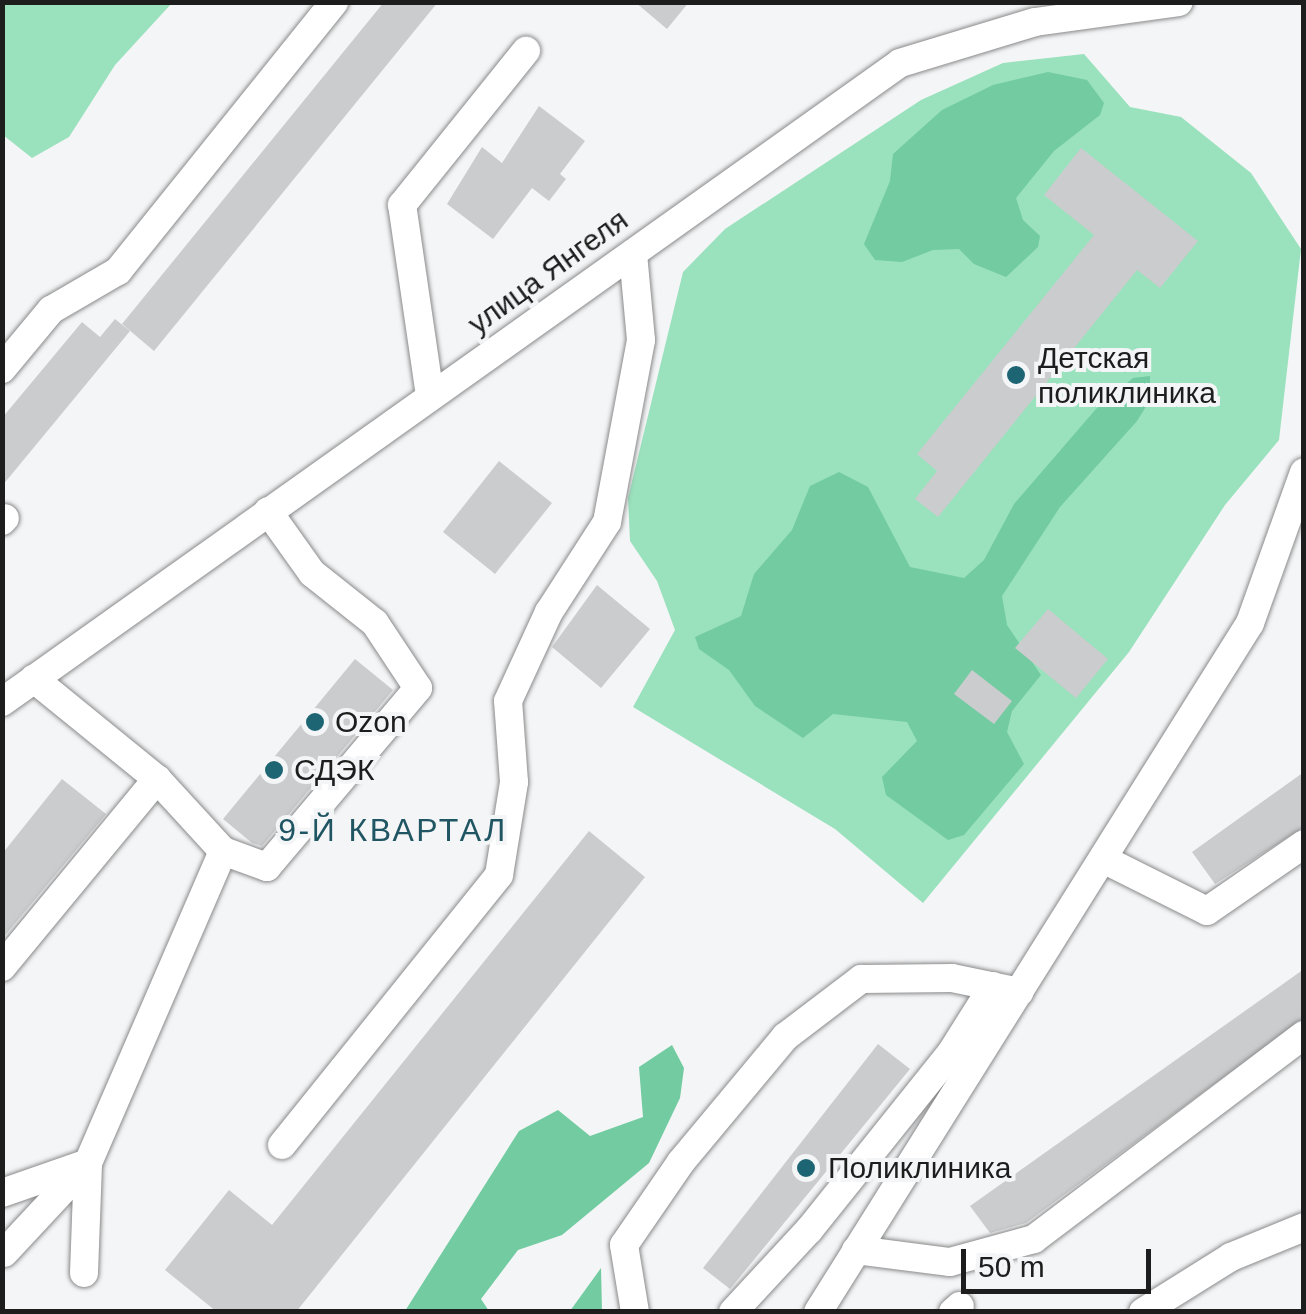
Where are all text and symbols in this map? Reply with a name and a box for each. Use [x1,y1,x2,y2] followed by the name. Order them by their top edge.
[461,202,635,342] street label: улица Янгеля
[1038,340,1216,410] place label: Детская поликлиника
[1003,362,1029,388] marker: Детская поликлиника
[335,704,407,740] place label: Ozon
[304,711,326,733] marker: Ozon
[294,752,374,788] place label: СДЭК
[263,759,285,781] marker: СДЭК
[278,811,508,849] district label: 9-Й КВАРТАЛ
[828,1150,1011,1186] place label: Поликлиника
[793,1155,819,1181] marker: Поликлиника
[966,1229,1156,1291] scale bar
[978,1250,1045,1283] text: 50 m

